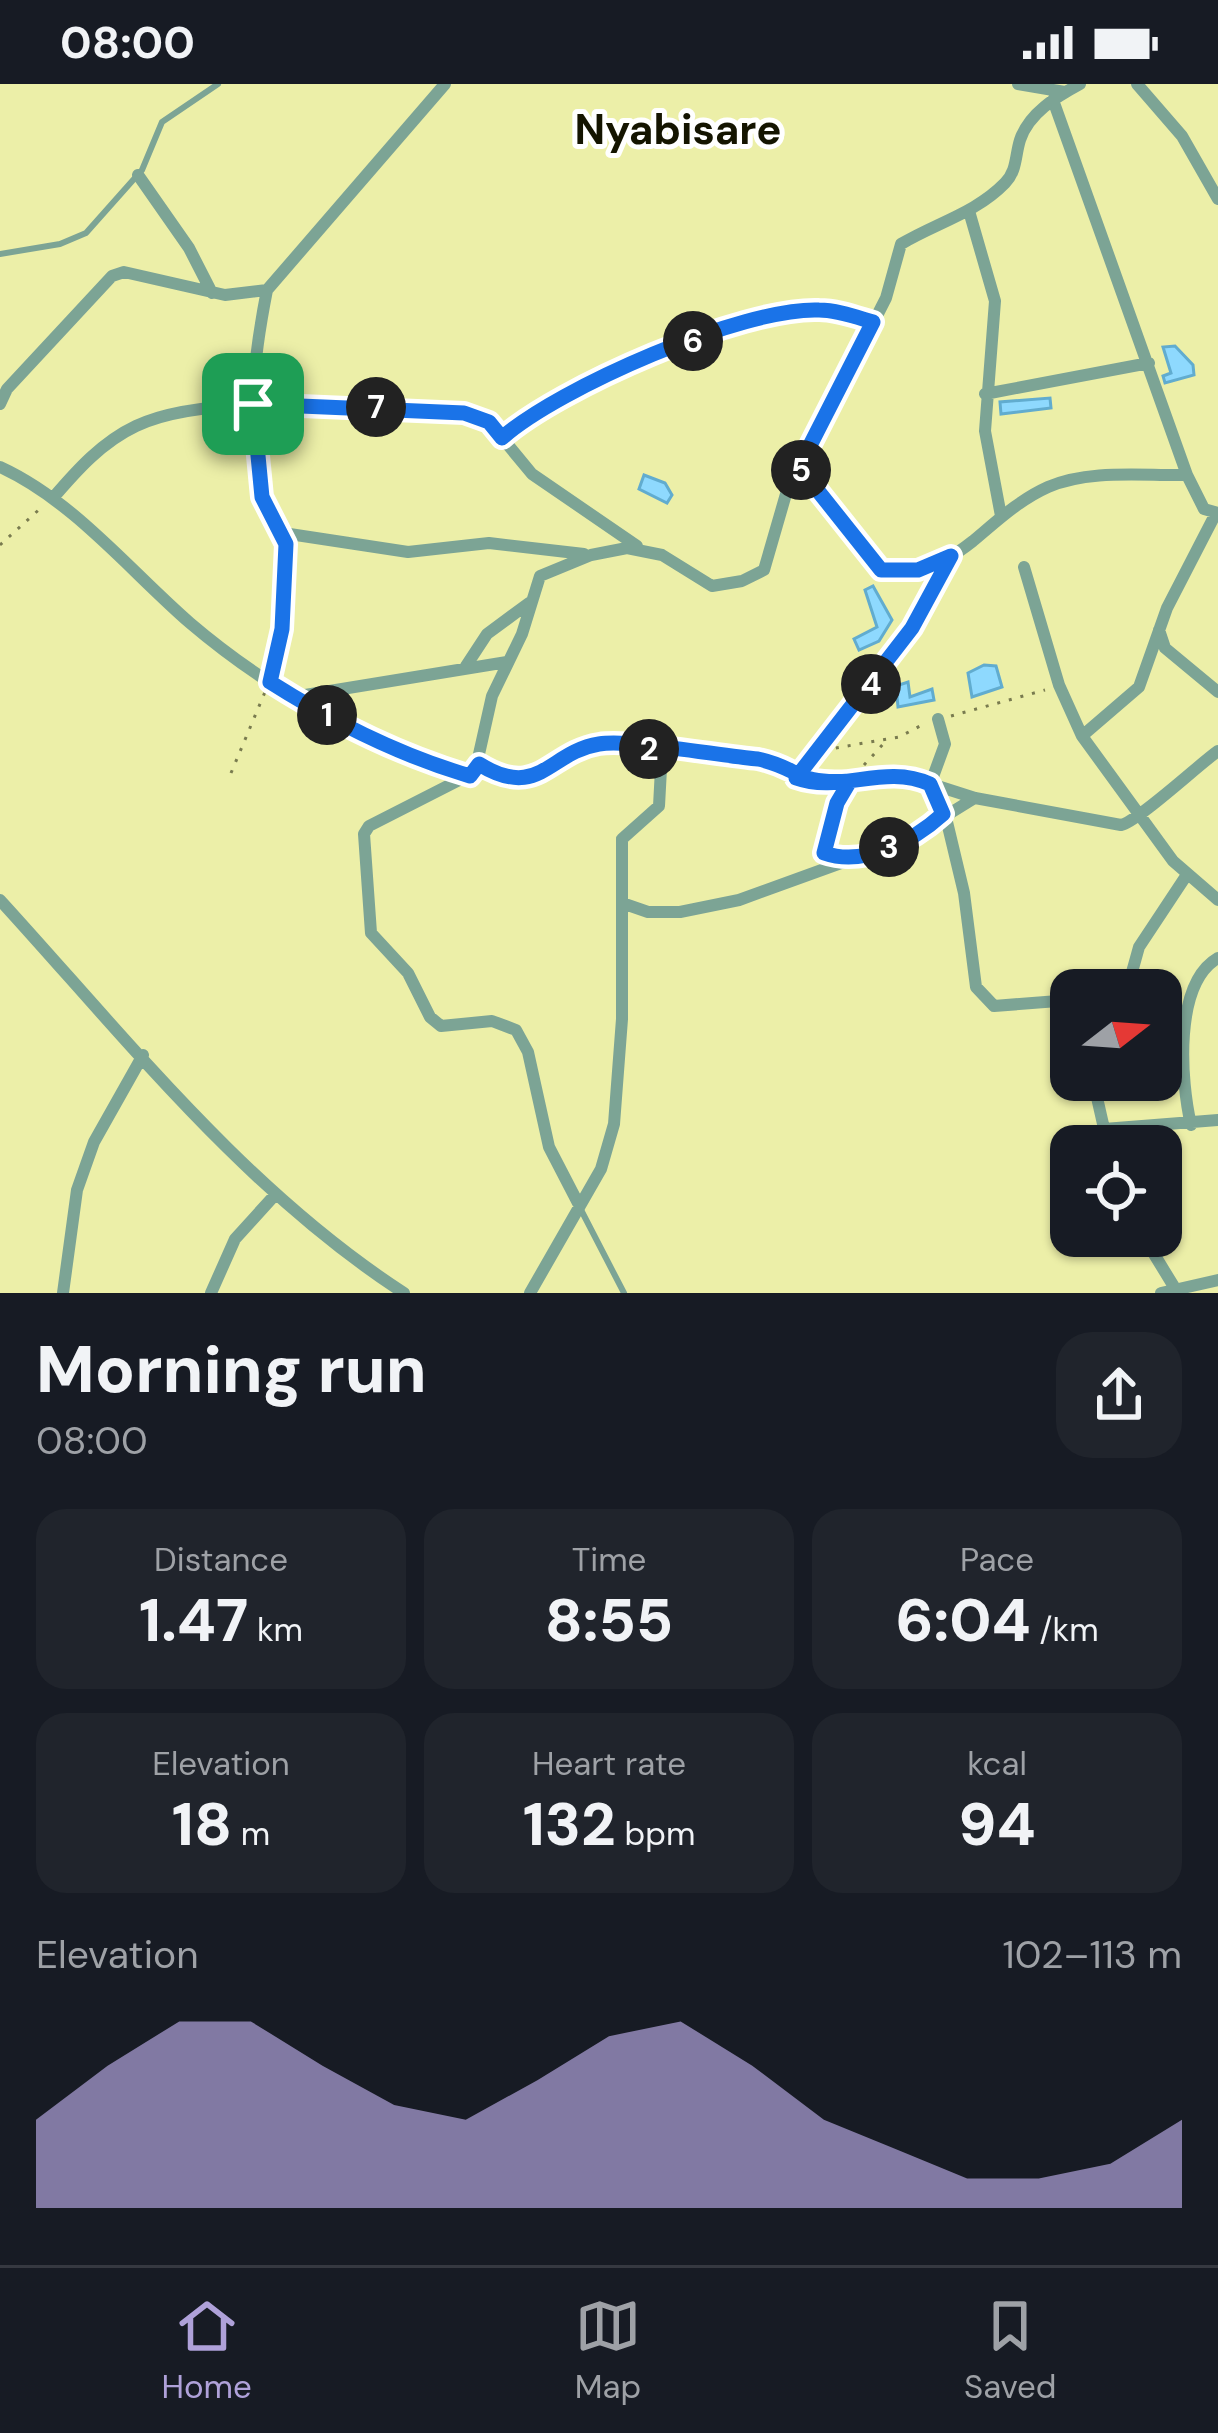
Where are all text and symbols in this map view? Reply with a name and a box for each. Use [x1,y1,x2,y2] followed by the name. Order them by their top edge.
[60,13,195,72] text: 08:00
[575,102,781,157] district label: Nyabisare
[663,311,723,371] pin: 6
[683,319,703,362] text: 6
[202,353,304,455] pin
[220,371,286,437] icon: arrive
[346,377,406,437] pin: 7
[367,385,385,428] text: 7
[771,440,831,500] pin: 5
[791,448,811,491] text: 5
[841,654,901,714] pin: 4
[860,662,882,705] text: 4
[297,685,357,745] pin: 1
[321,693,333,736] text: 1
[619,719,679,779] pin: 2
[639,727,659,770] text: 2
[859,817,919,877] pin: 3
[879,825,899,868] text: 3
[1050,969,1182,1101] north arrow
[1050,969,1182,1257] map controls
[1050,1125,1182,1257] button: locate
[36,1327,427,1412] text: Morning run
[1056,1332,1182,1458] button: share
[36,1415,148,1466] text: 08:00
[154,1538,288,1581] text: Distance
[572,1538,646,1581] text: Time
[960,1538,1034,1581] text: Pace
[139,1581,248,1660] text: 1.47
[545,1581,673,1660] text: 8:55
[895,1581,1031,1660] text: 6:04
[248,1608,303,1651] text: km
[1031,1608,1099,1651] text: /km
[152,1742,290,1785] text: Elevation
[532,1742,686,1785] text: Heart rate
[967,1742,1027,1785] text: kcal
[172,1785,232,1864] text: 18
[523,1785,616,1864] text: 132
[958,1785,1036,1864] text: 94
[232,1812,270,1855] text: m
[616,1812,695,1855] text: bpm
[36,1929,199,1980] text: Elevation
[1002,1929,1182,1980] text: 102–113 m
[161,2293,252,2408] tab: Home
[575,2293,641,2408] tab: Map
[964,2293,1057,2408] tab: Saved

